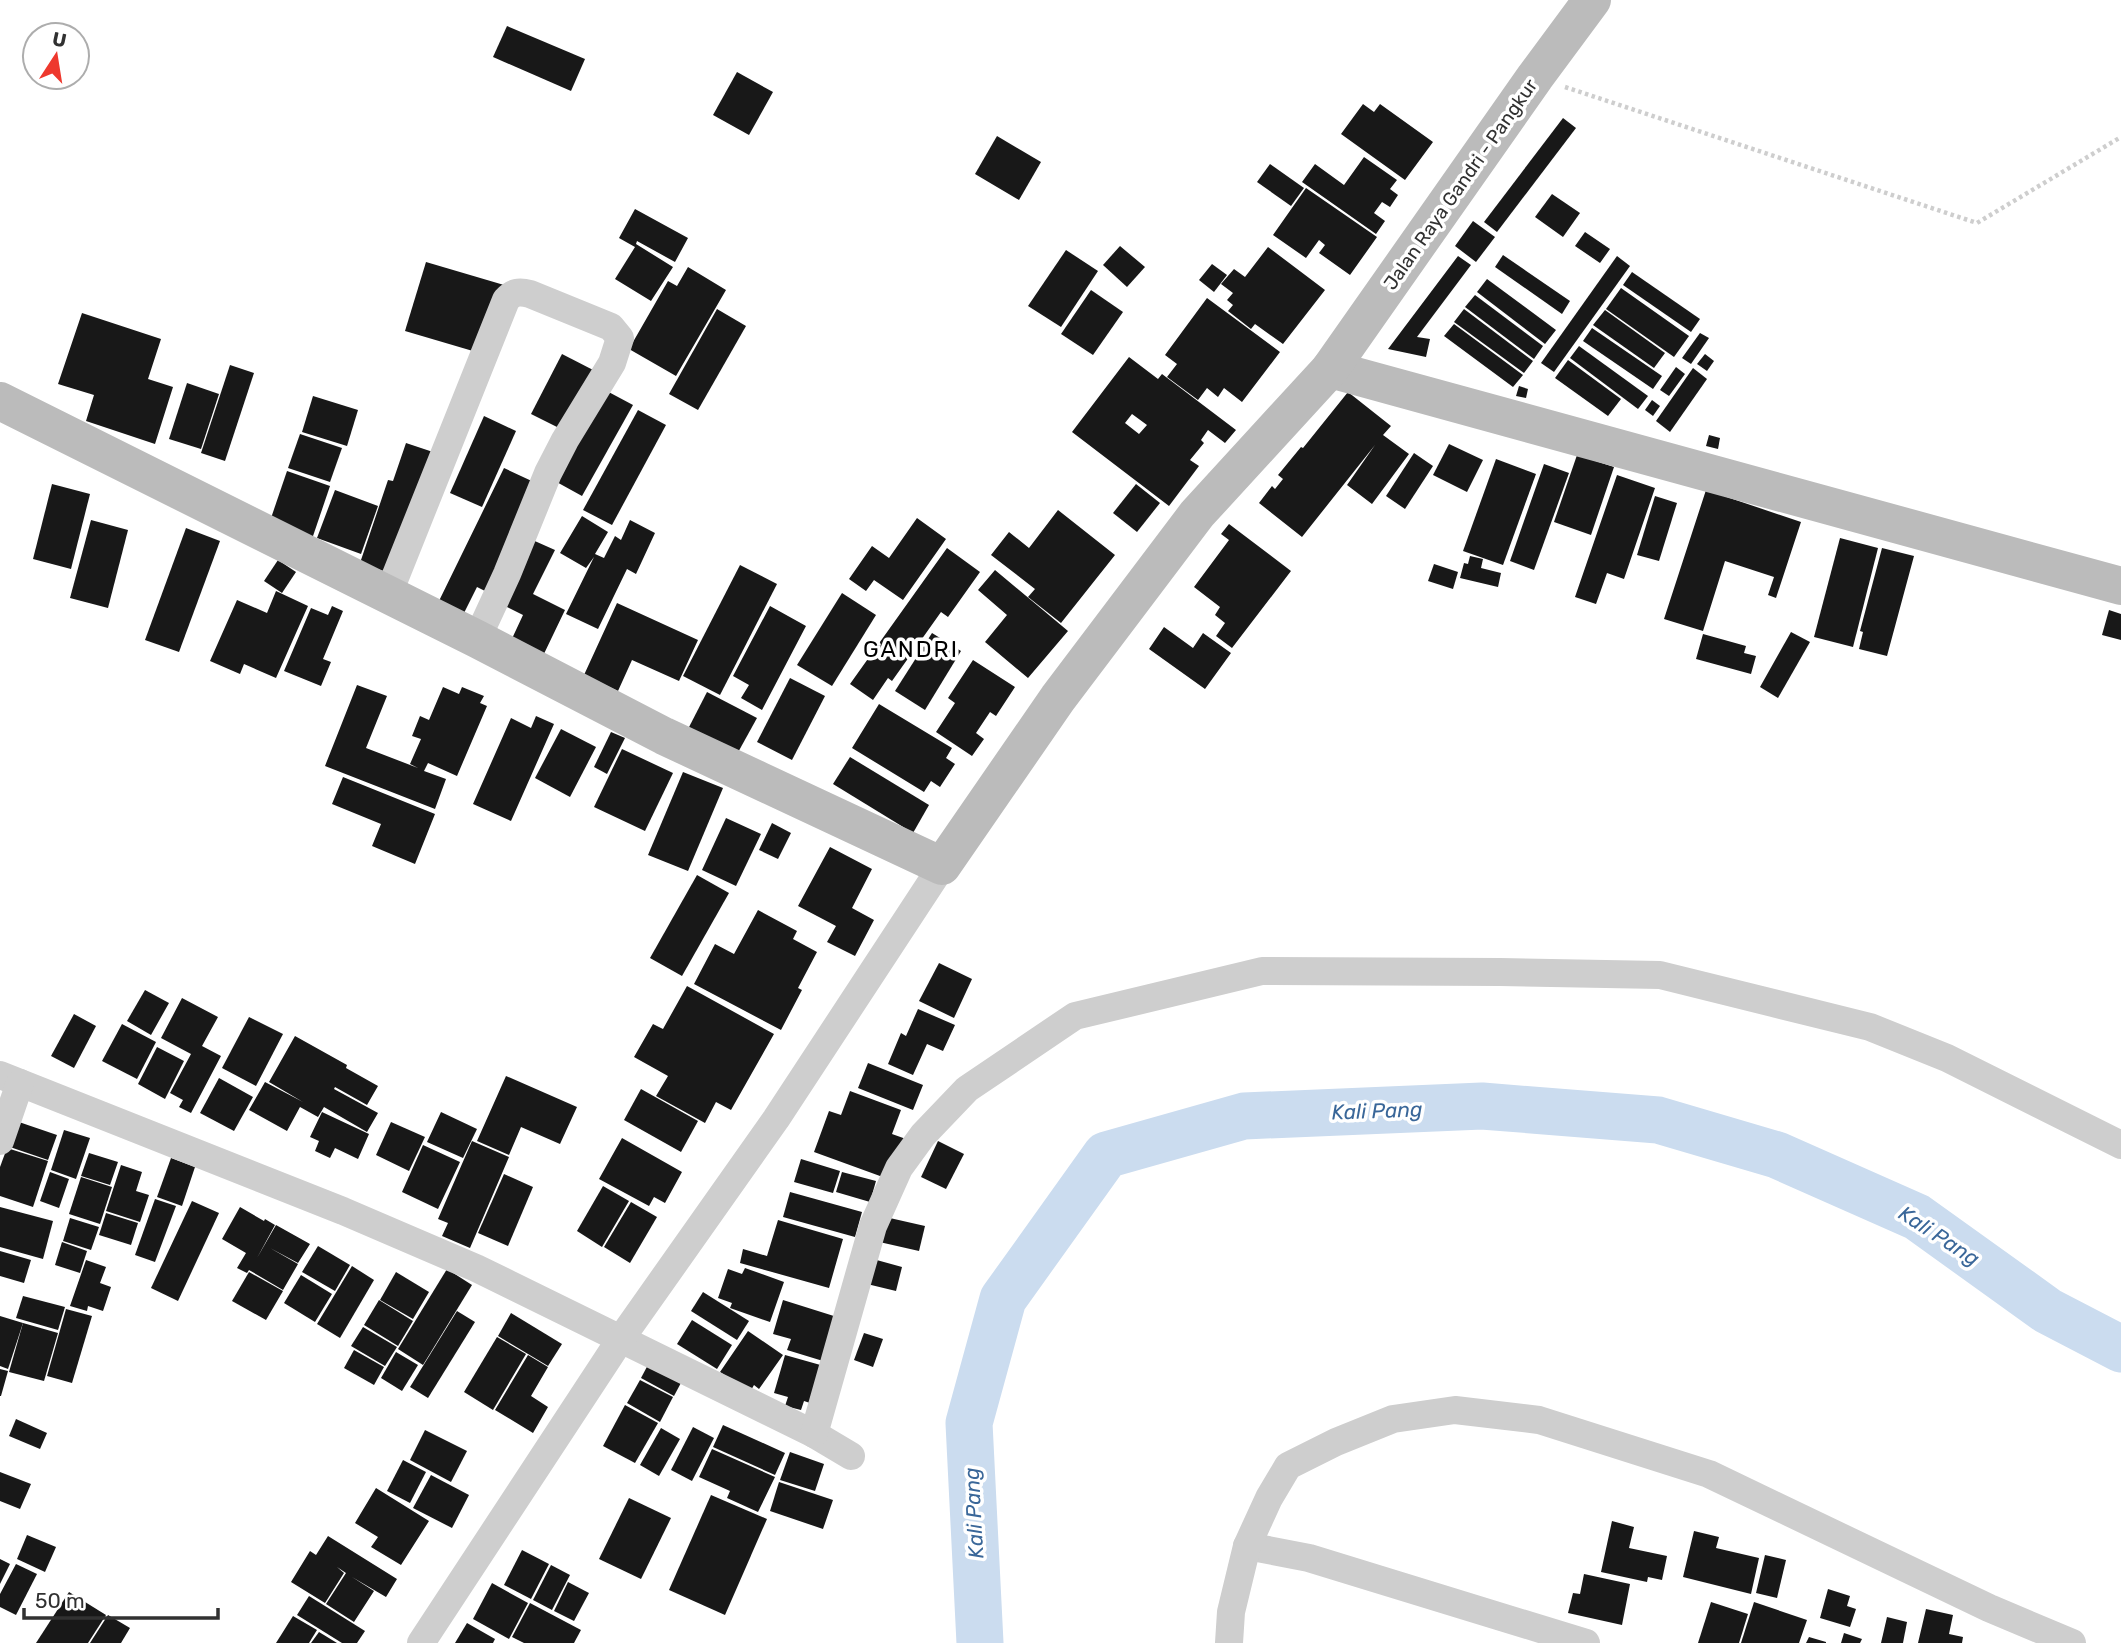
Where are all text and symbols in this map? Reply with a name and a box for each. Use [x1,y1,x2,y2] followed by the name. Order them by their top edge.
[21,21,91,91] north arrow
[50,27,69,53] text: U
[1379,74,1543,294] street label: Jalan Raya Gandri - Pangkur
[863,635,959,663] district label: GANDRI
[1331,1096,1423,1125] water label: Kali Pang
[1894,1200,1984,1271] water label: Kali Pang
[959,1467,988,1559] water label: Kali Pang
[24,1576,219,1620] scale bar
[35,1588,85,1613] text: 50 m

